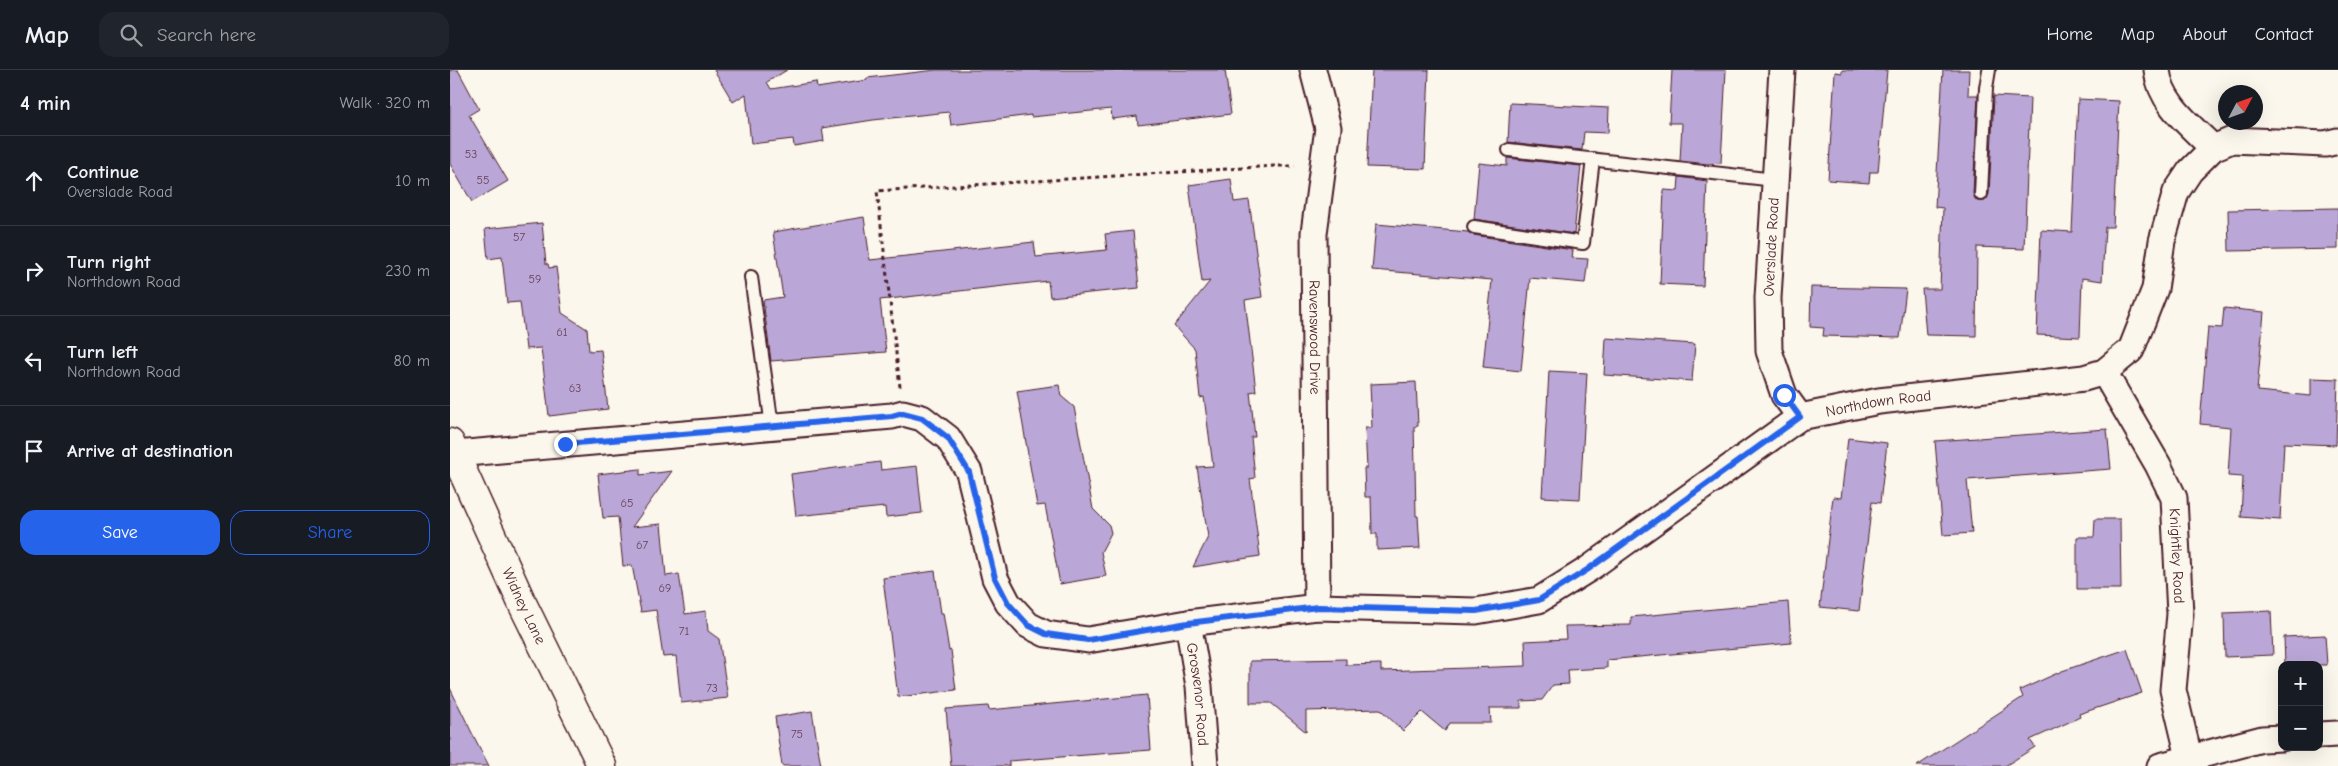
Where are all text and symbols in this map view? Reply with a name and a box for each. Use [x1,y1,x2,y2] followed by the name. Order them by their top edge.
[99,12,449,57] search box
[25,21,69,49] text: Map
[117,21,145,49] icon: search
[157,24,256,46] text: Search here
[2046,24,2093,45] text: Home
[2121,24,2155,45] text: Map
[2183,24,2227,45] text: About
[2255,24,2313,45] text: Contact
[2218,85,2263,130] north arrow
[20,91,71,115] text: 4 min
[339,94,430,112] text: Walk · 320 m
[465,147,477,161] house number: 53
[67,161,139,183] text: Continue
[20,167,48,195] icon: ahead
[395,172,430,190] text: 10 m
[476,173,490,187] house number: 55
[67,183,173,201] text: Overslade Road
[1759,197,1783,297] street label: Overslade Road
[513,230,525,244] house number: 57
[67,251,151,273] text: Turn right
[20,257,48,285] icon: right
[385,262,430,280] text: 230 m
[529,272,541,286] house number: 59
[67,273,181,291] text: Northdown Road
[1305,280,1324,395] street label: Ravenswood Drive
[556,325,568,339] house number: 61
[67,341,138,363] text: Turn left
[20,347,48,375] icon: left
[393,352,430,370] text: 80 m
[67,363,181,381] text: Northdown Road
[569,381,581,395] house number: 63
[1773,384,1796,407] route start
[1824,386,1932,421] street label: Northdown Road
[554,433,577,456] route end
[20,437,48,465] icon: arrive
[67,440,233,462] text: Arrive at destination
[620,496,634,510] house number: 65
[2166,508,2188,604] street label: Knightley Road
[20,510,220,555] button: Save
[230,510,430,555] button: Share
[636,538,648,552] house number: 67
[498,565,550,648] street label: Widney Lane
[659,581,671,595] house number: 69
[679,624,689,638] house number: 71
[1183,641,1212,746] street label: Grosvenor Road
[2278,661,2323,751] map controls
[2278,661,2323,706] button: +
[706,681,718,695] house number: 73
[2278,706,2323,751] button: −
[791,727,803,741] house number: 75

